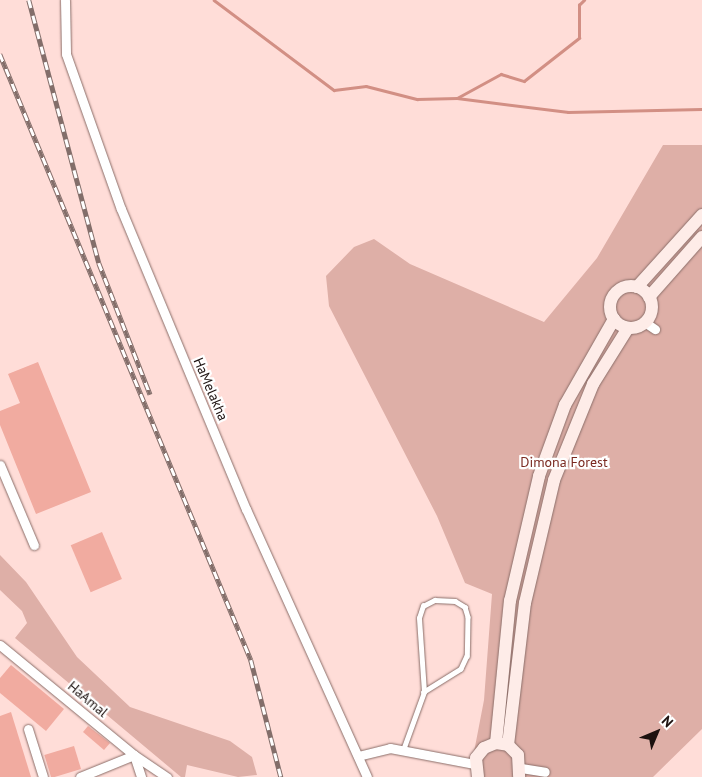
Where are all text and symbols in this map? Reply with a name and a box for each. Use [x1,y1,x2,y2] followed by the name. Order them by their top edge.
[190,355,232,423] street label: HaMelakha
[520,454,608,470] park label: Dimona Forest
[65,677,111,721] street label: HaAmal
[632,707,682,757] north arrow
[658,712,677,731] text: N

